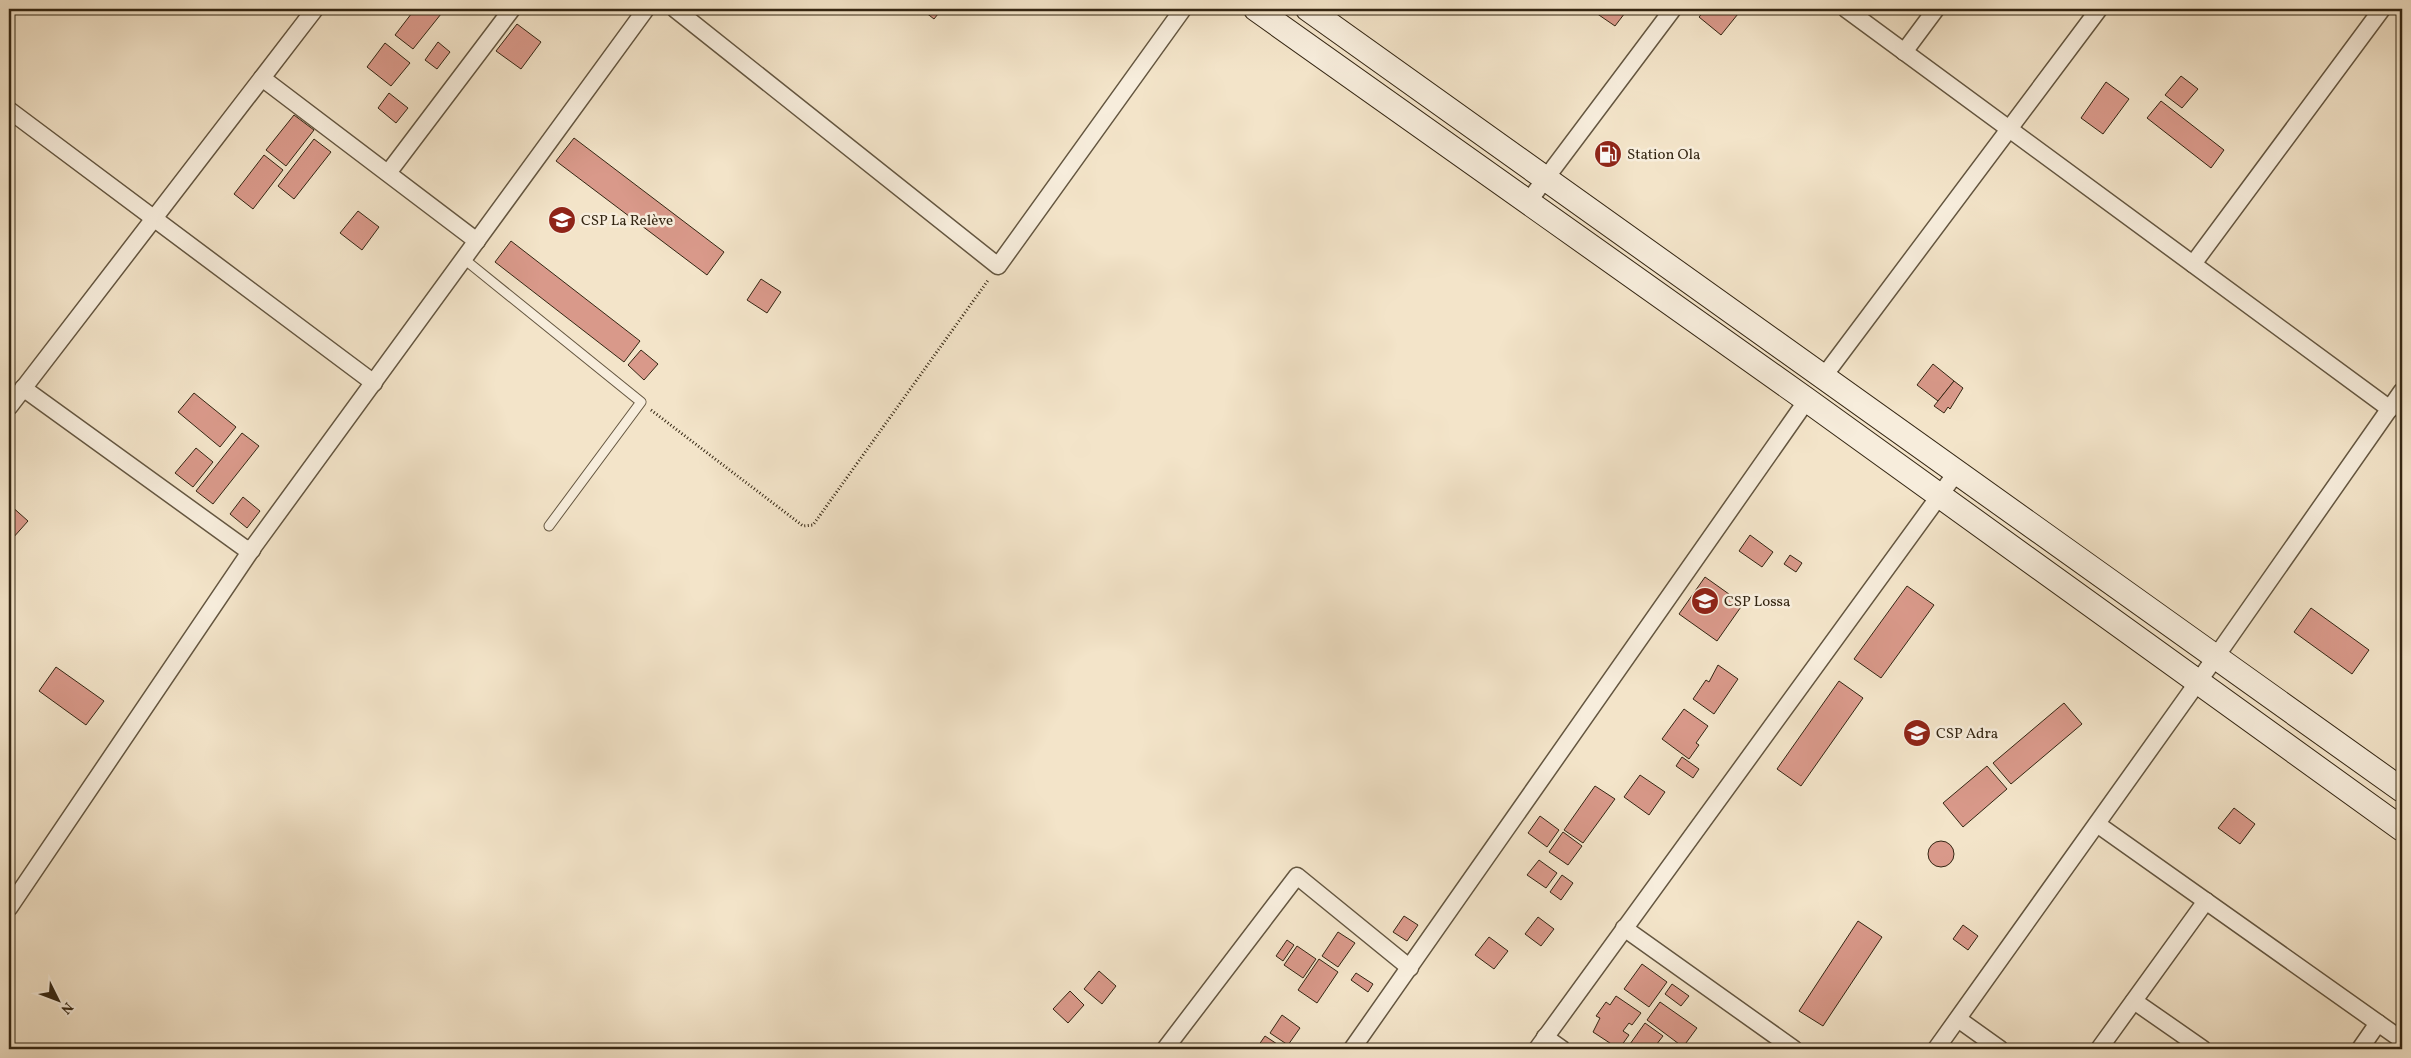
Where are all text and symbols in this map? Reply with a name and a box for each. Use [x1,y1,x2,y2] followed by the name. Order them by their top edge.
[1593,139,1623,169] fuel station icon: Station Ola
[1627,145,1700,166] place label: Station Ola
[547,205,577,235] school or university icon: CSP La Relève
[581,211,673,232] place label: CSP La Relève
[1690,586,1720,616] school or university icon: CSP Lossa
[1724,592,1790,613] place label: CSP Lossa
[1902,718,1932,748] school or university icon: CSP Adra
[1936,724,1998,745] place label: CSP Adra
[32,976,82,1026] north arrow
[56,998,77,1018] text: N

